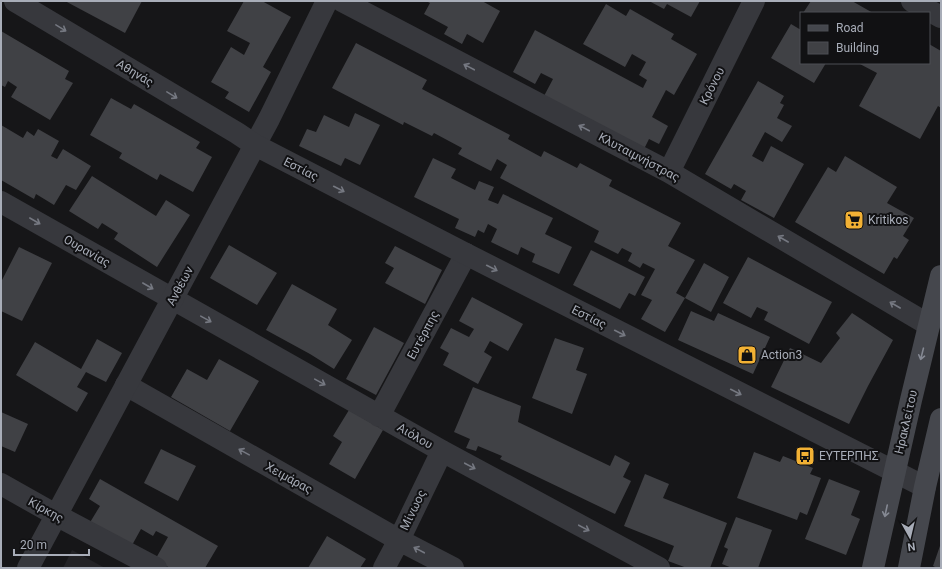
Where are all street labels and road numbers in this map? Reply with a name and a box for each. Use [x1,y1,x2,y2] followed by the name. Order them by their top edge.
[114,57,156,89] street label: Αθηνάς
[697,65,727,107] street label: Κρόνου
[596,130,682,184] street label: Κλυταιμνήστρας
[281,154,321,184] street label: Εστίας
[61,232,113,270] street label: Ουρανίας
[164,264,196,308] street label: Ανθέων
[569,302,609,332] street label: Εστίας
[404,308,442,362] street label: Ευτέρπης
[892,389,920,455] street label: Ηρακλείτου
[395,420,435,452] street label: Αιόλου
[263,459,315,497] street label: Χειμάρας
[397,487,429,533] street label: Μίνωος
[26,495,66,525] street label: Κίρκης

